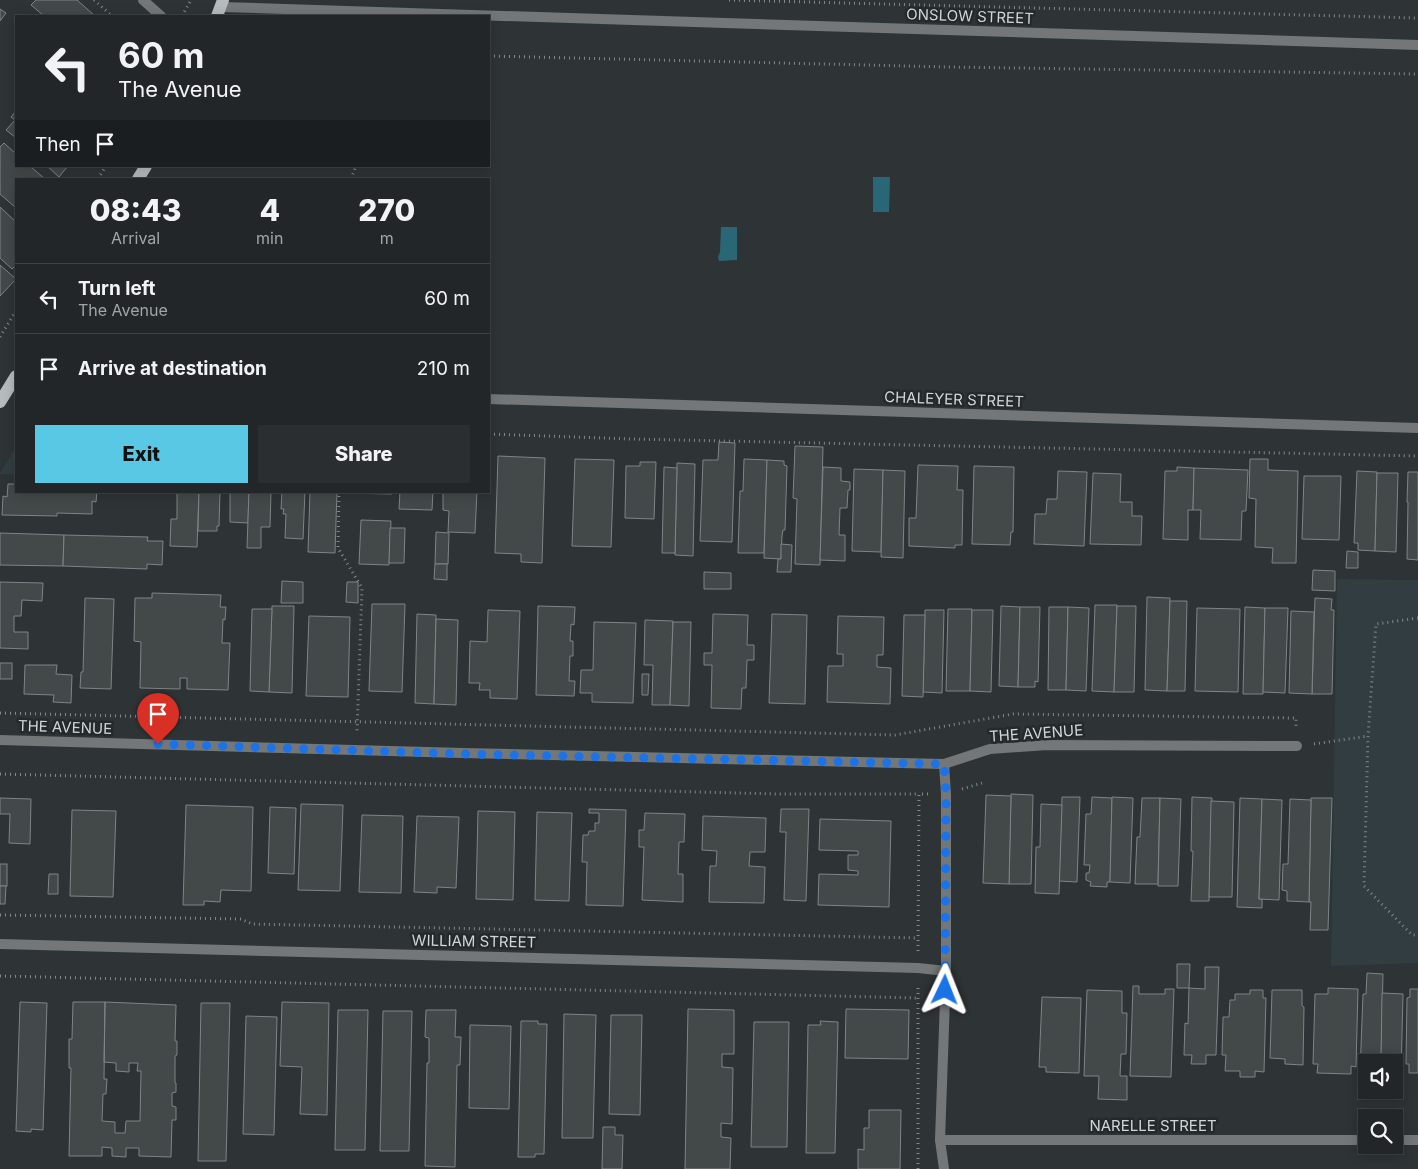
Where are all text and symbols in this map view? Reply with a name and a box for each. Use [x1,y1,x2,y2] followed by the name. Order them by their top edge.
[906,4,1034,28] street label: ONSLOW STREET
[118,34,205,76] text: 60 m
[35,35,100,100] icon: left
[118,76,242,102] text: The Avenue
[91,130,119,158] icon: arrive
[35,133,81,156] text: Then
[90,192,181,228] text: 08:43
[259,192,280,228] text: 4
[358,192,415,228] text: 270
[111,228,160,248] text: Arrival
[256,228,283,248] text: min
[380,228,394,248] text: m
[78,277,156,300] text: Turn left
[35,285,63,313] icon: left
[424,287,470,310] text: 60 m
[78,300,168,320] text: The Avenue
[35,355,63,383] icon: arrive
[78,357,267,380] text: Arrive at destination
[417,357,470,380] text: 210 m
[884,387,1024,411] street label: CHALEYER STREET
[35,425,248,483] button: Exit
[258,425,470,483] button: Share
[137,693,179,744] pin
[144,700,172,728] icon: arrive
[18,716,112,738] street label: THE AVENUE
[988,720,1084,746] street label: THE AVENUE
[412,930,536,952] street label: WILLIAM STREET
[918,963,970,1015] position arrow
[1358,1054,1403,1154] map controls
[1358,1054,1403,1099] button: sound
[1358,1109,1403,1154] button: search
[1089,1116,1217,1135] street label: NARELLE STREET

